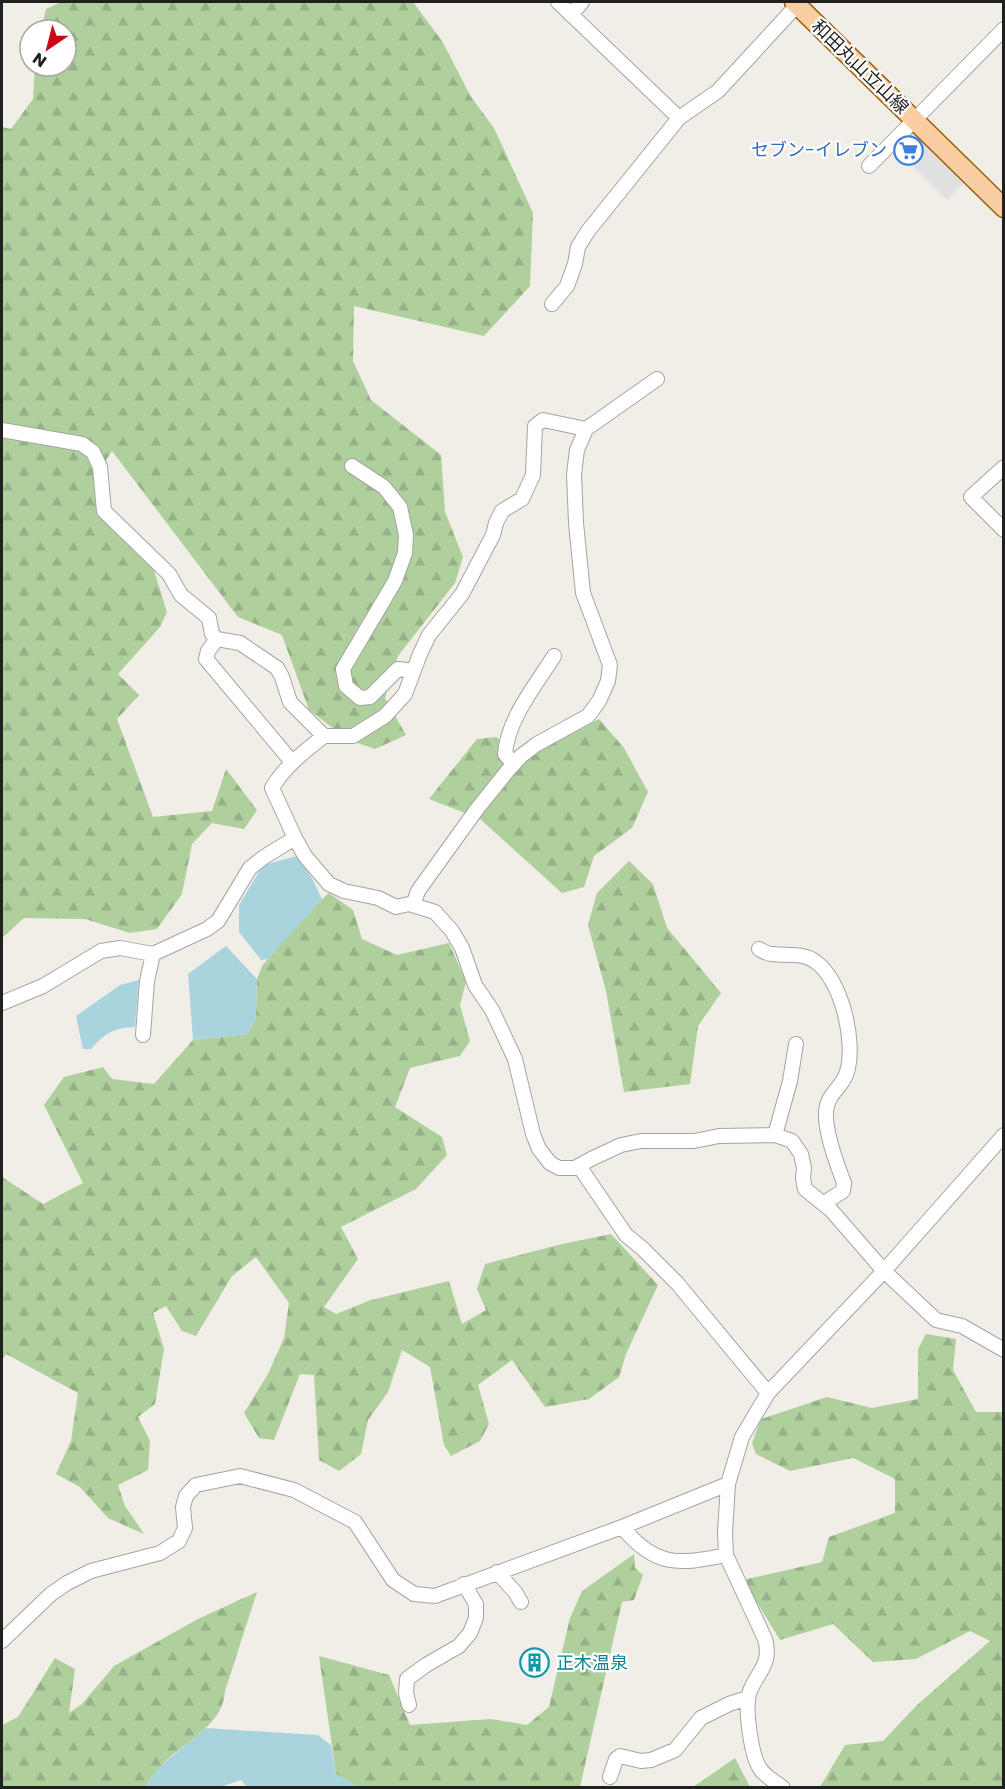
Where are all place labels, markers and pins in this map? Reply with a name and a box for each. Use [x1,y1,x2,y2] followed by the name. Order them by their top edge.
[892,134,924,166] supermarket icon: セブン-イレブン
[751,137,887,162] place label: セブン-イレブン
[519,1647,551,1679] building icon: 正木温泉
[556,1650,628,1675] place label: 正木温泉

